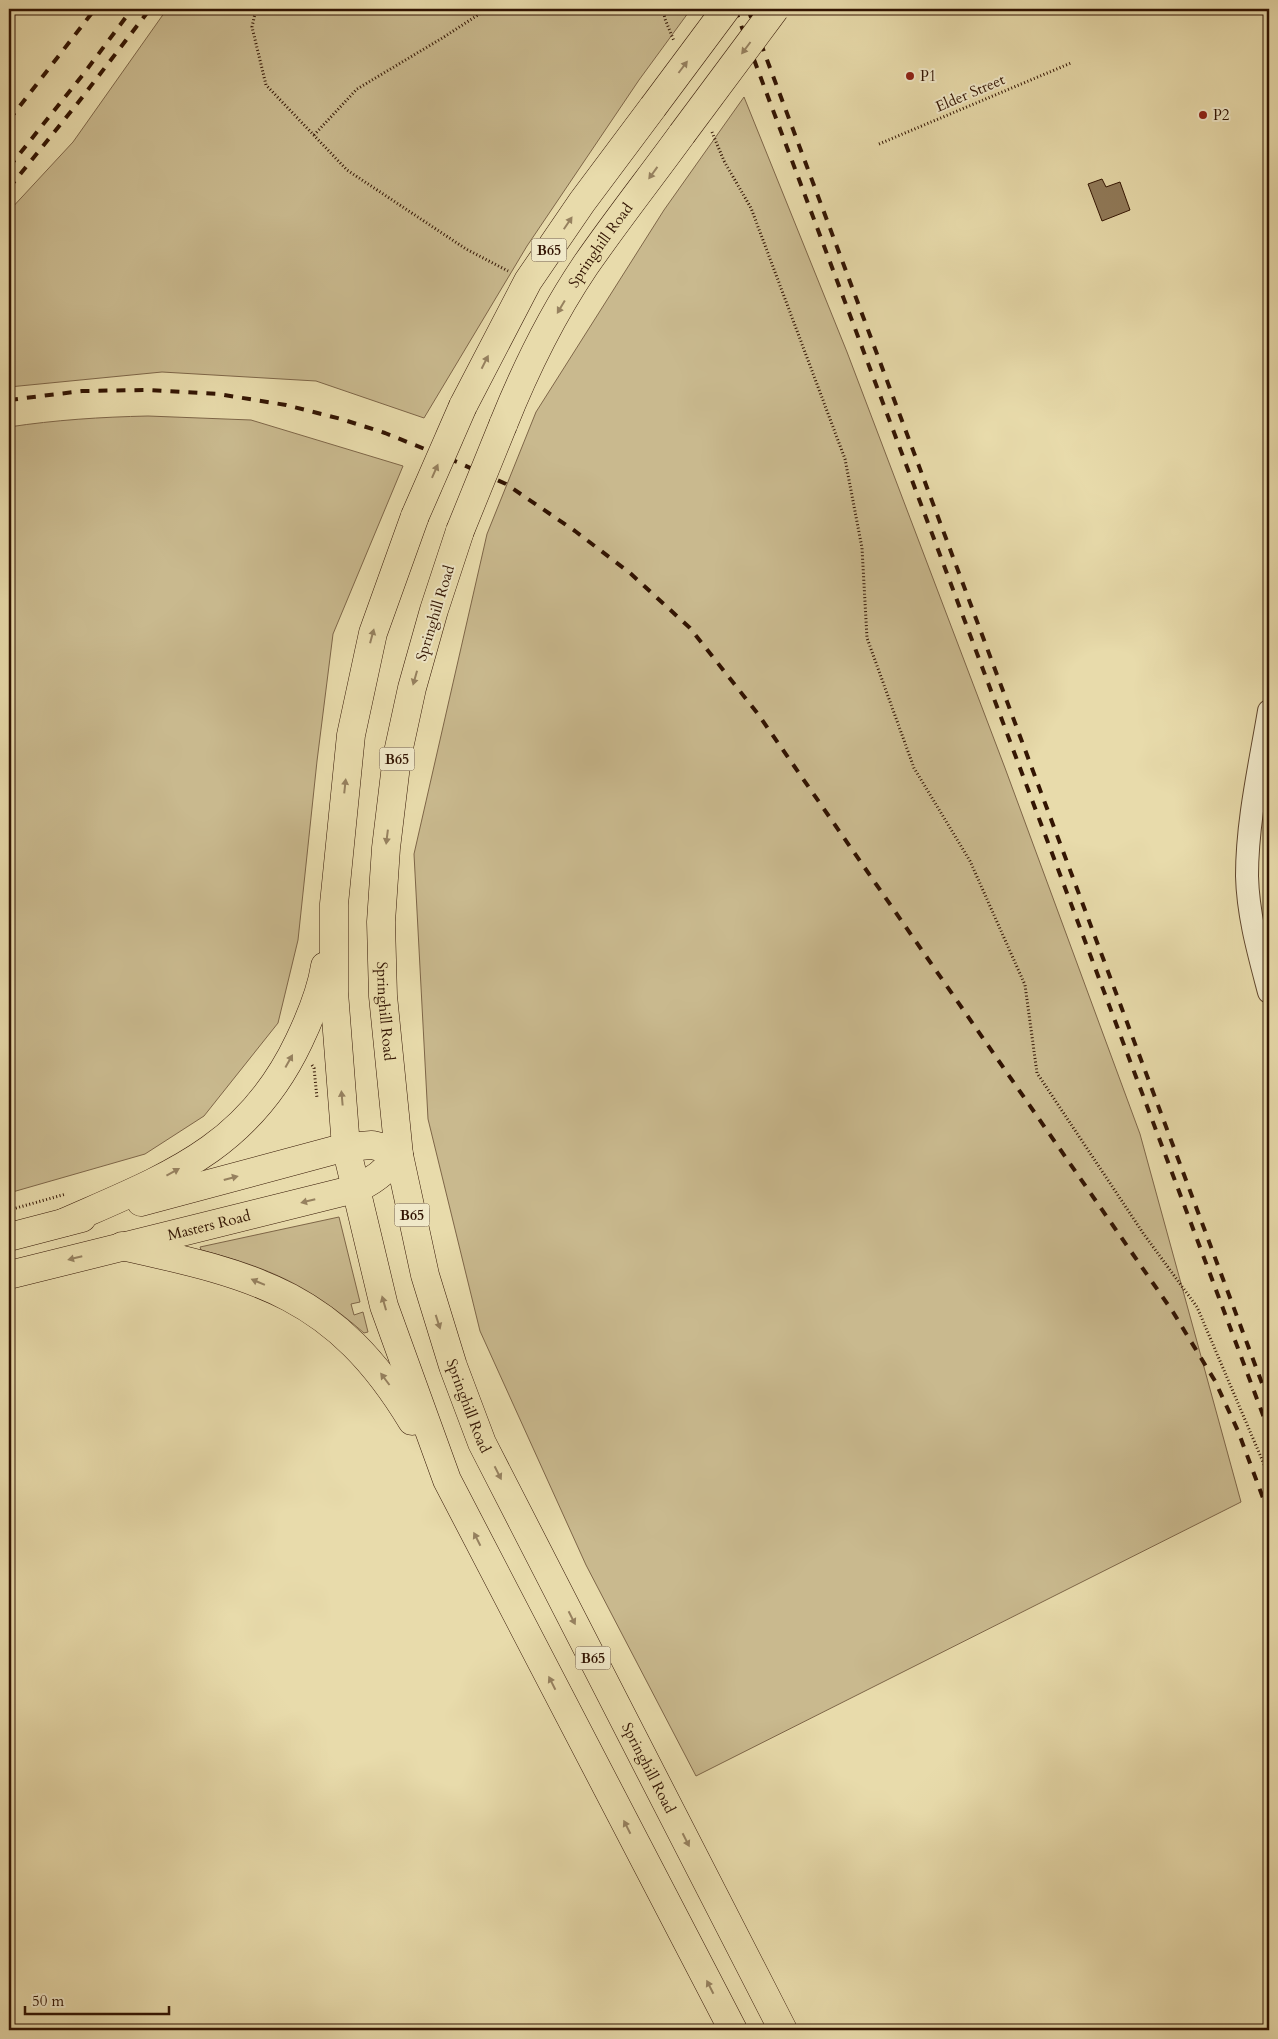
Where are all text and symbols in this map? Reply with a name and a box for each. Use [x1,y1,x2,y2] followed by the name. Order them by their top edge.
[741,41,751,55] one-way arrow
[677,61,688,74] one-way arrow
[920,66,937,86] place label: P1
[932,69,1008,117] street label: Elder Street
[904,70,916,82] marker: P1
[1213,105,1230,125] place label: P2
[1197,109,1209,121] marker: P2
[648,166,658,180] one-way arrow
[564,199,637,291] street label: Springhill Road
[563,216,573,230] one-way arrow
[532,238,566,262] road number: B65
[556,300,565,313] one-way arrow
[481,355,489,369] one-way arrow
[431,464,439,478] one-way arrow
[411,563,459,663] street label: Springhill Road
[369,629,377,644] one-way arrow
[411,670,419,685] one-way arrow
[380,748,414,771] road number: B65
[342,778,350,794] one-way arrow
[383,830,391,846] one-way arrow
[372,961,399,1062] street label: Springhill Road
[284,1055,293,1068] one-way arrow
[337,1090,345,1106] one-way arrow
[166,1168,180,1176] one-way arrow
[223,1173,238,1181] one-way arrow
[301,1197,316,1205] one-way arrow
[394,1204,430,1226] road number: B65
[165,1205,252,1245] street label: Masters Road
[68,1254,83,1262] one-way arrow
[251,1277,265,1285] one-way arrow
[379,1295,387,1310] one-way arrow
[435,1315,443,1330] one-way arrow
[441,1356,495,1456] street label: Springhill Road
[379,1373,390,1386] one-way arrow
[494,1466,502,1481] one-way arrow
[473,1532,481,1546] one-way arrow
[568,1610,576,1625] one-way arrow
[576,1646,610,1670] road number: B65
[548,1676,556,1690] one-way arrow
[617,1719,680,1817] street label: Springhill Road
[623,1820,631,1834] one-way arrow
[682,1833,690,1848] one-way arrow
[706,1980,714,1994] one-way arrow
[25,1984,169,2016] scale bar
[32,1991,64,2011] text: 50 m

